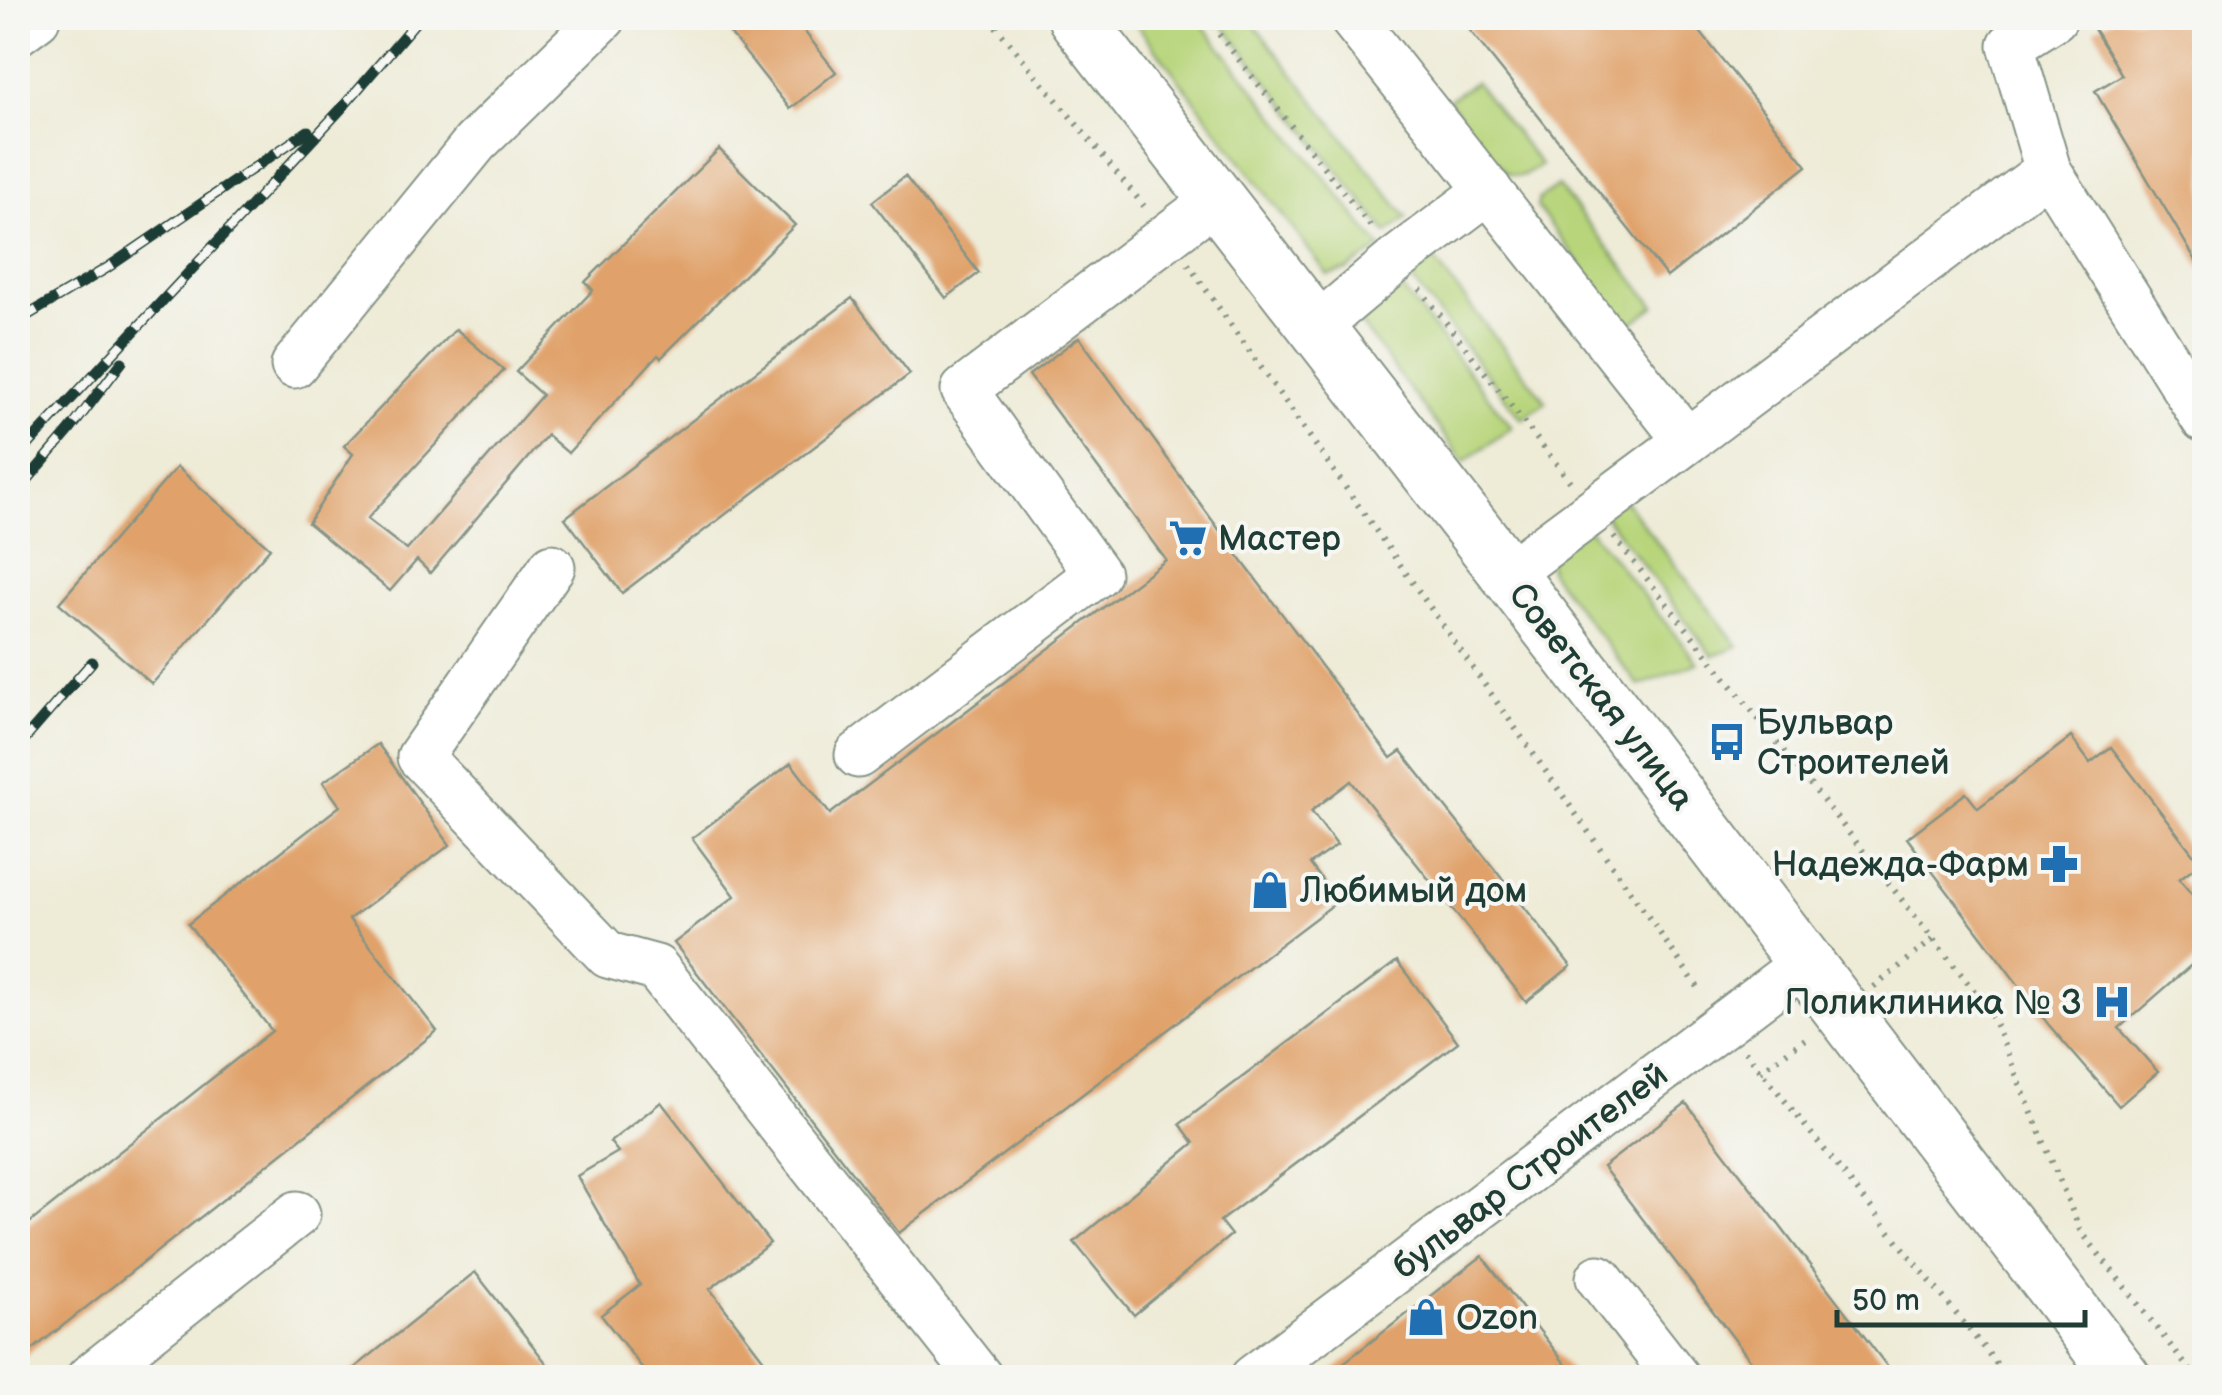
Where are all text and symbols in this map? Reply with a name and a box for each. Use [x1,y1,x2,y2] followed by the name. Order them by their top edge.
[1167,517,1209,559] supermarket icon: Мастер
[1218,518,1341,561] place label: Мастер
[1499,575,1703,820] street label: Советская улица
[1757,702,1950,785] place label: Бульвар Строителей
[1706,721,1748,763] bus stop icon: Бульвар Строителей
[2038,843,2080,885] pharmacy icon: Надежда-Фарм
[1772,844,2029,887] place label: Надежда-Фарм
[1249,869,1291,911] shop icon: Любимый дом
[1299,870,1527,913] place label: Любимый дом
[2091,981,2133,1023] hospital icon: Поликлиника № 3
[1784,982,2082,1025] place label: Поликлиника № 3
[1385,1054,1677,1289] street label: бульвар Строителей
[1837,1265,2084,1327] scale bar
[1852,1283,1920,1319] text: 50 m
[1405,1296,1447,1338] shop icon: Ozon
[1456,1297,1538,1340] place label: Ozon

